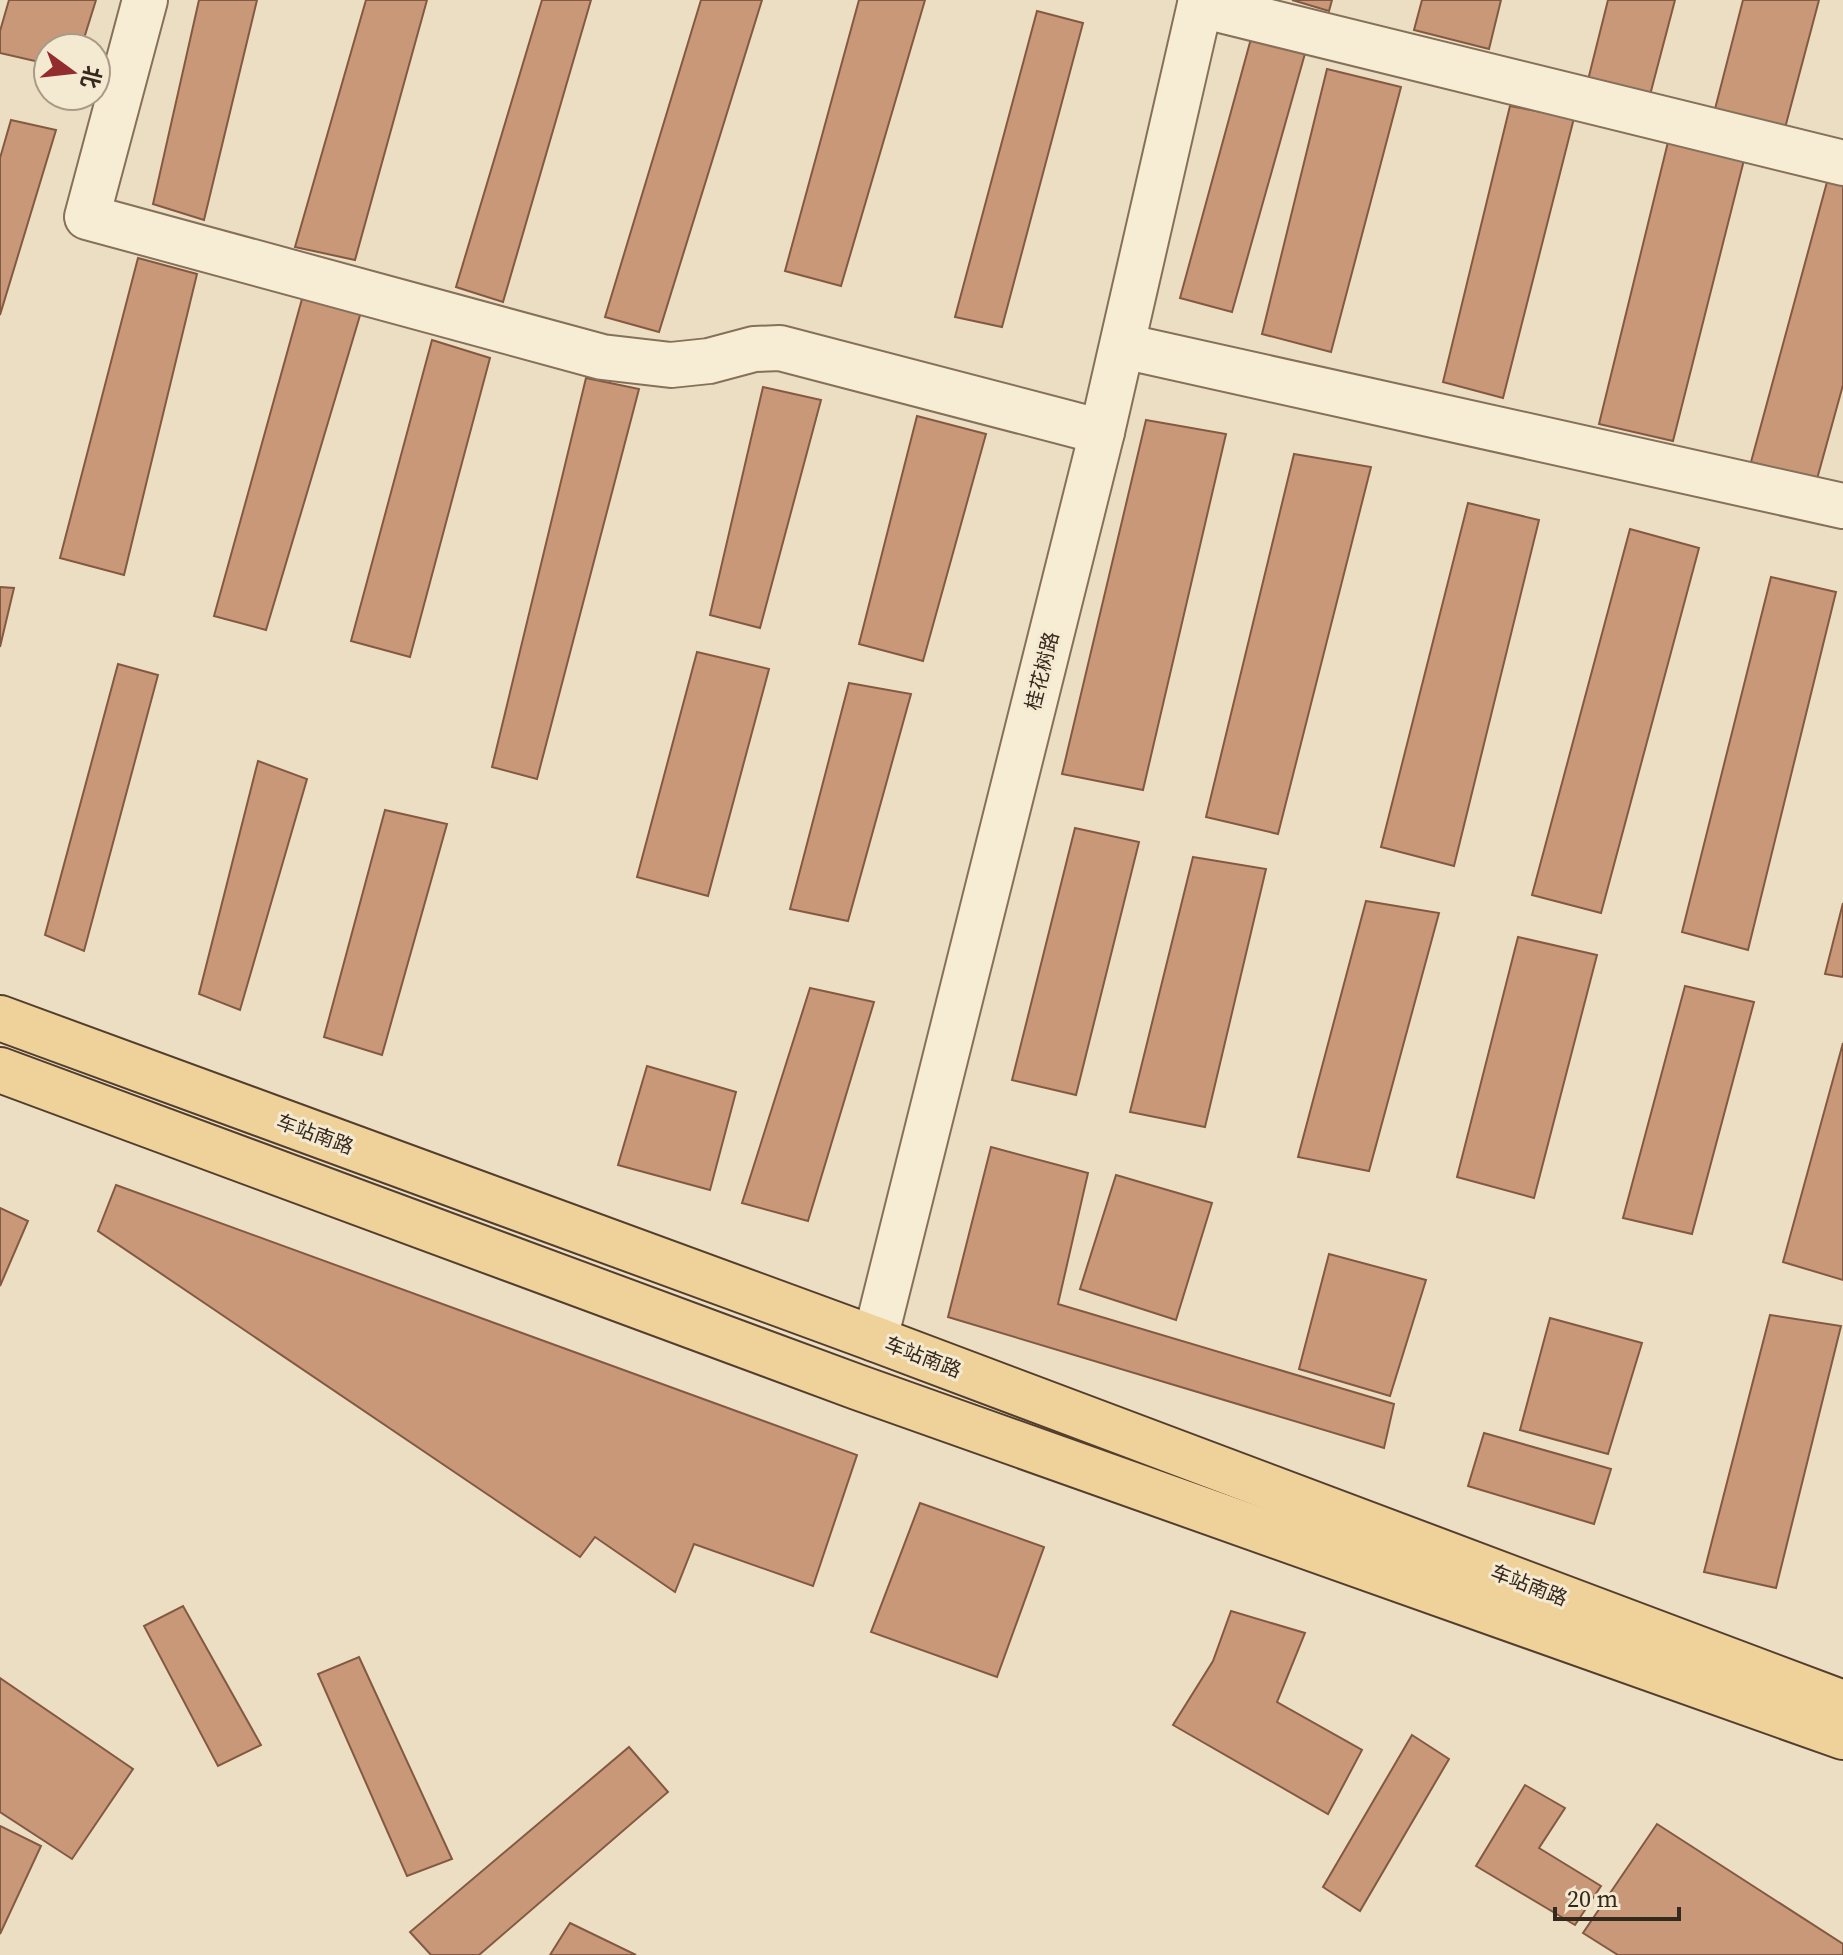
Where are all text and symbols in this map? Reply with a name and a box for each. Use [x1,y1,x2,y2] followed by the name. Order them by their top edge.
[32,32,112,112] north arrow
[74,63,109,92] text: 北
[1019,629,1065,713] street label: 桂花树路
[273,1107,357,1161] street label: 车站南路
[881,1330,965,1384] street label: 车站南路
[1487,1558,1571,1612] street label: 车站南路
[1555,1871,1679,1921] scale bar
[1567,1882,1618,1915] text: 20 m

